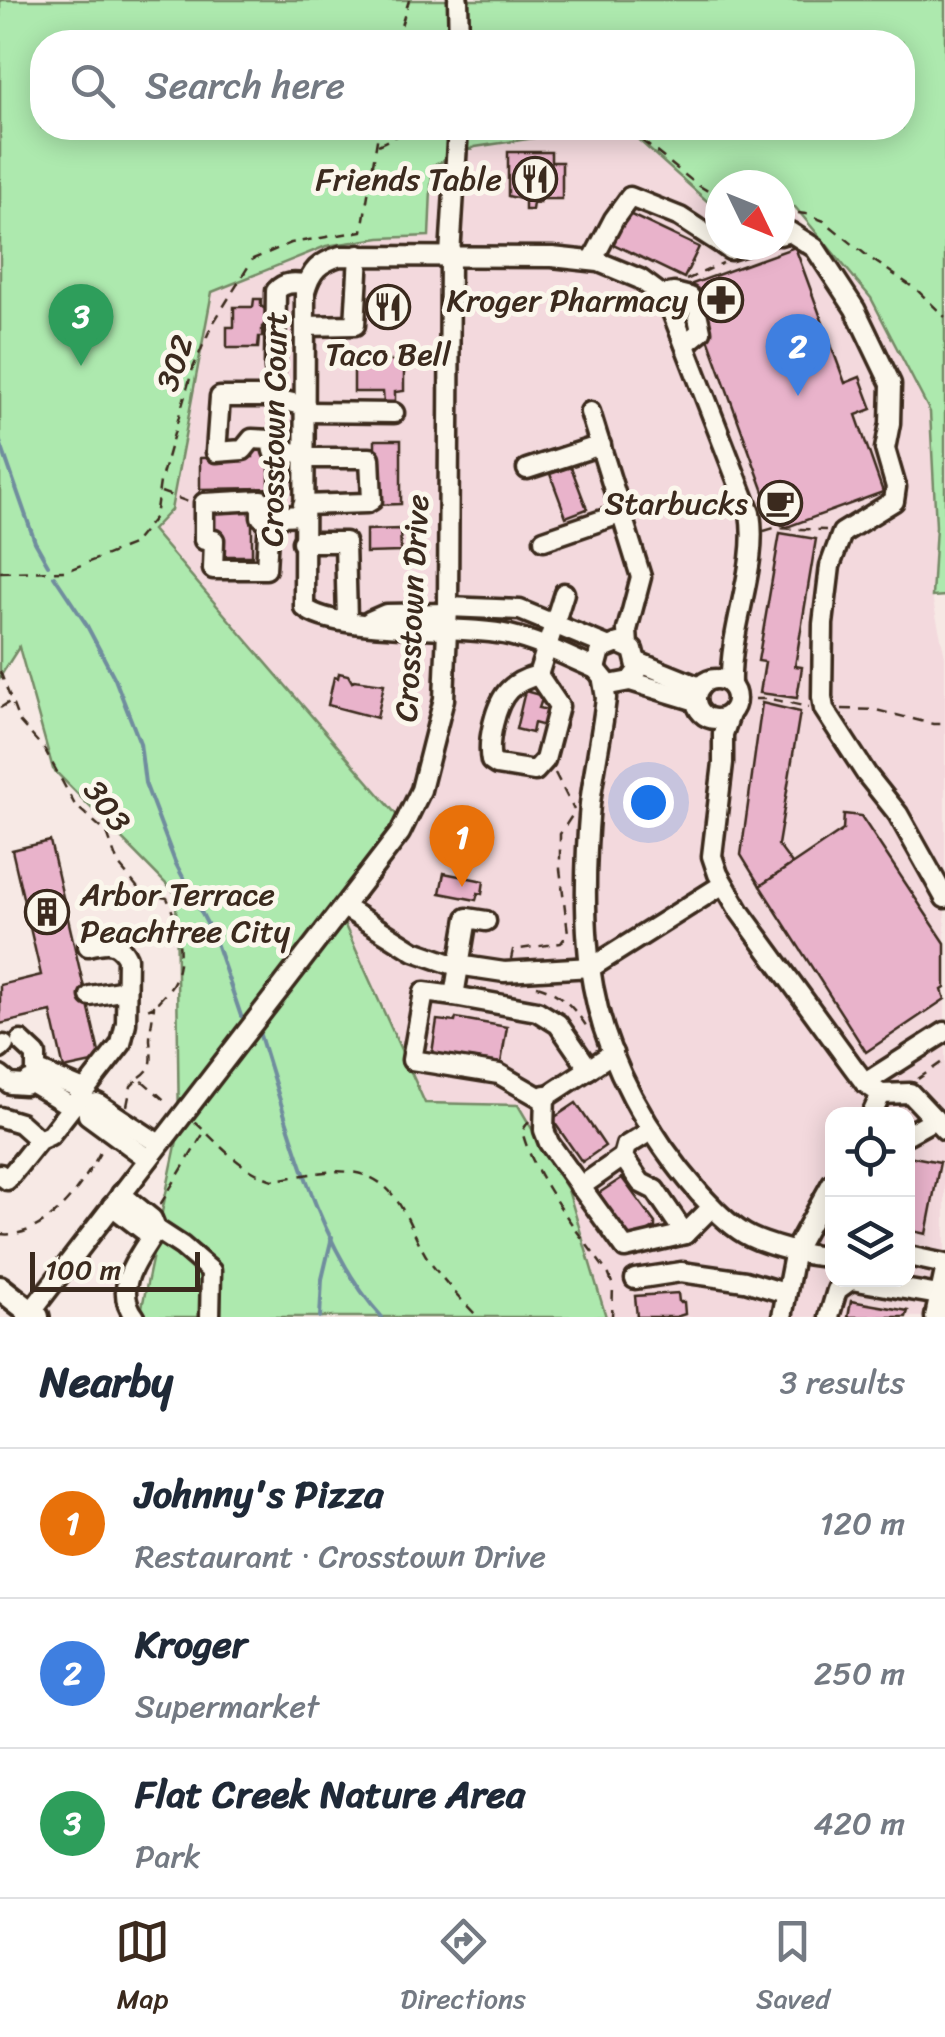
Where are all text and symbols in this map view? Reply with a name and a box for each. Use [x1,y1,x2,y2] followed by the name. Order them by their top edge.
[30,30,915,140] search box
[145,52,345,119] text: Search here
[65,58,120,113] icon: search
[315,151,502,208] place label: Friends Table
[512,156,558,202] restaurant icon: Friends Table
[705,170,795,260] north arrow
[447,272,688,329] place label: Kroger Pharmacy
[698,277,744,323] pharmacy icon: Kroger Pharmacy
[48,284,114,366] pin: 3
[365,284,411,330] restaurant icon: Taco Bell
[243,311,305,547] street label: Crosstown Court
[766,314,830,396] pin: 2
[325,326,452,383] place label: Taco Bell
[139,327,211,399] street label: 302
[604,475,748,532] place label: Starbucks
[757,480,803,526] cafe icon: Starbucks
[378,493,446,723] street label: Crosstown Drive
[68,767,146,845] street label: 303
[623,777,674,828] your location
[430,804,494,887] pin: 1
[79,866,291,960] place label: Arbor Terrace Peachtree City
[24,889,70,935] building icon: Arbor Terrace Peachtree City
[825,1107,915,1287] map controls
[825,1107,915,1197] button: locate
[825,1197,915,1287] button: layers
[45,1245,121,1294] text: 100 m
[30,1247,200,1292] scale bar
[40,1345,173,1419] text: Nearby
[780,1354,905,1411] text: 3 results
[135,1461,383,1528] text: Johnny's Pizza
[66,1495,79,1552] text: 1
[820,1495,905,1552] text: 120 m
[135,1528,546,1585] text: Restaurant · Crosstown Drive
[135,1611,247,1678] text: Kroger
[63,1645,82,1702] text: 2
[814,1645,905,1702] text: 250 m
[135,1678,319,1735] text: Supermarket
[135,1761,525,1828] text: Flat Creek Nature Area
[64,1795,81,1852] text: 3
[813,1795,905,1852] text: 420 m
[135,1828,201,1885] text: Park
[115,1914,170,2023] tab: Map
[400,1914,526,2023] tab: Directions
[756,1914,830,2023] tab: Saved

